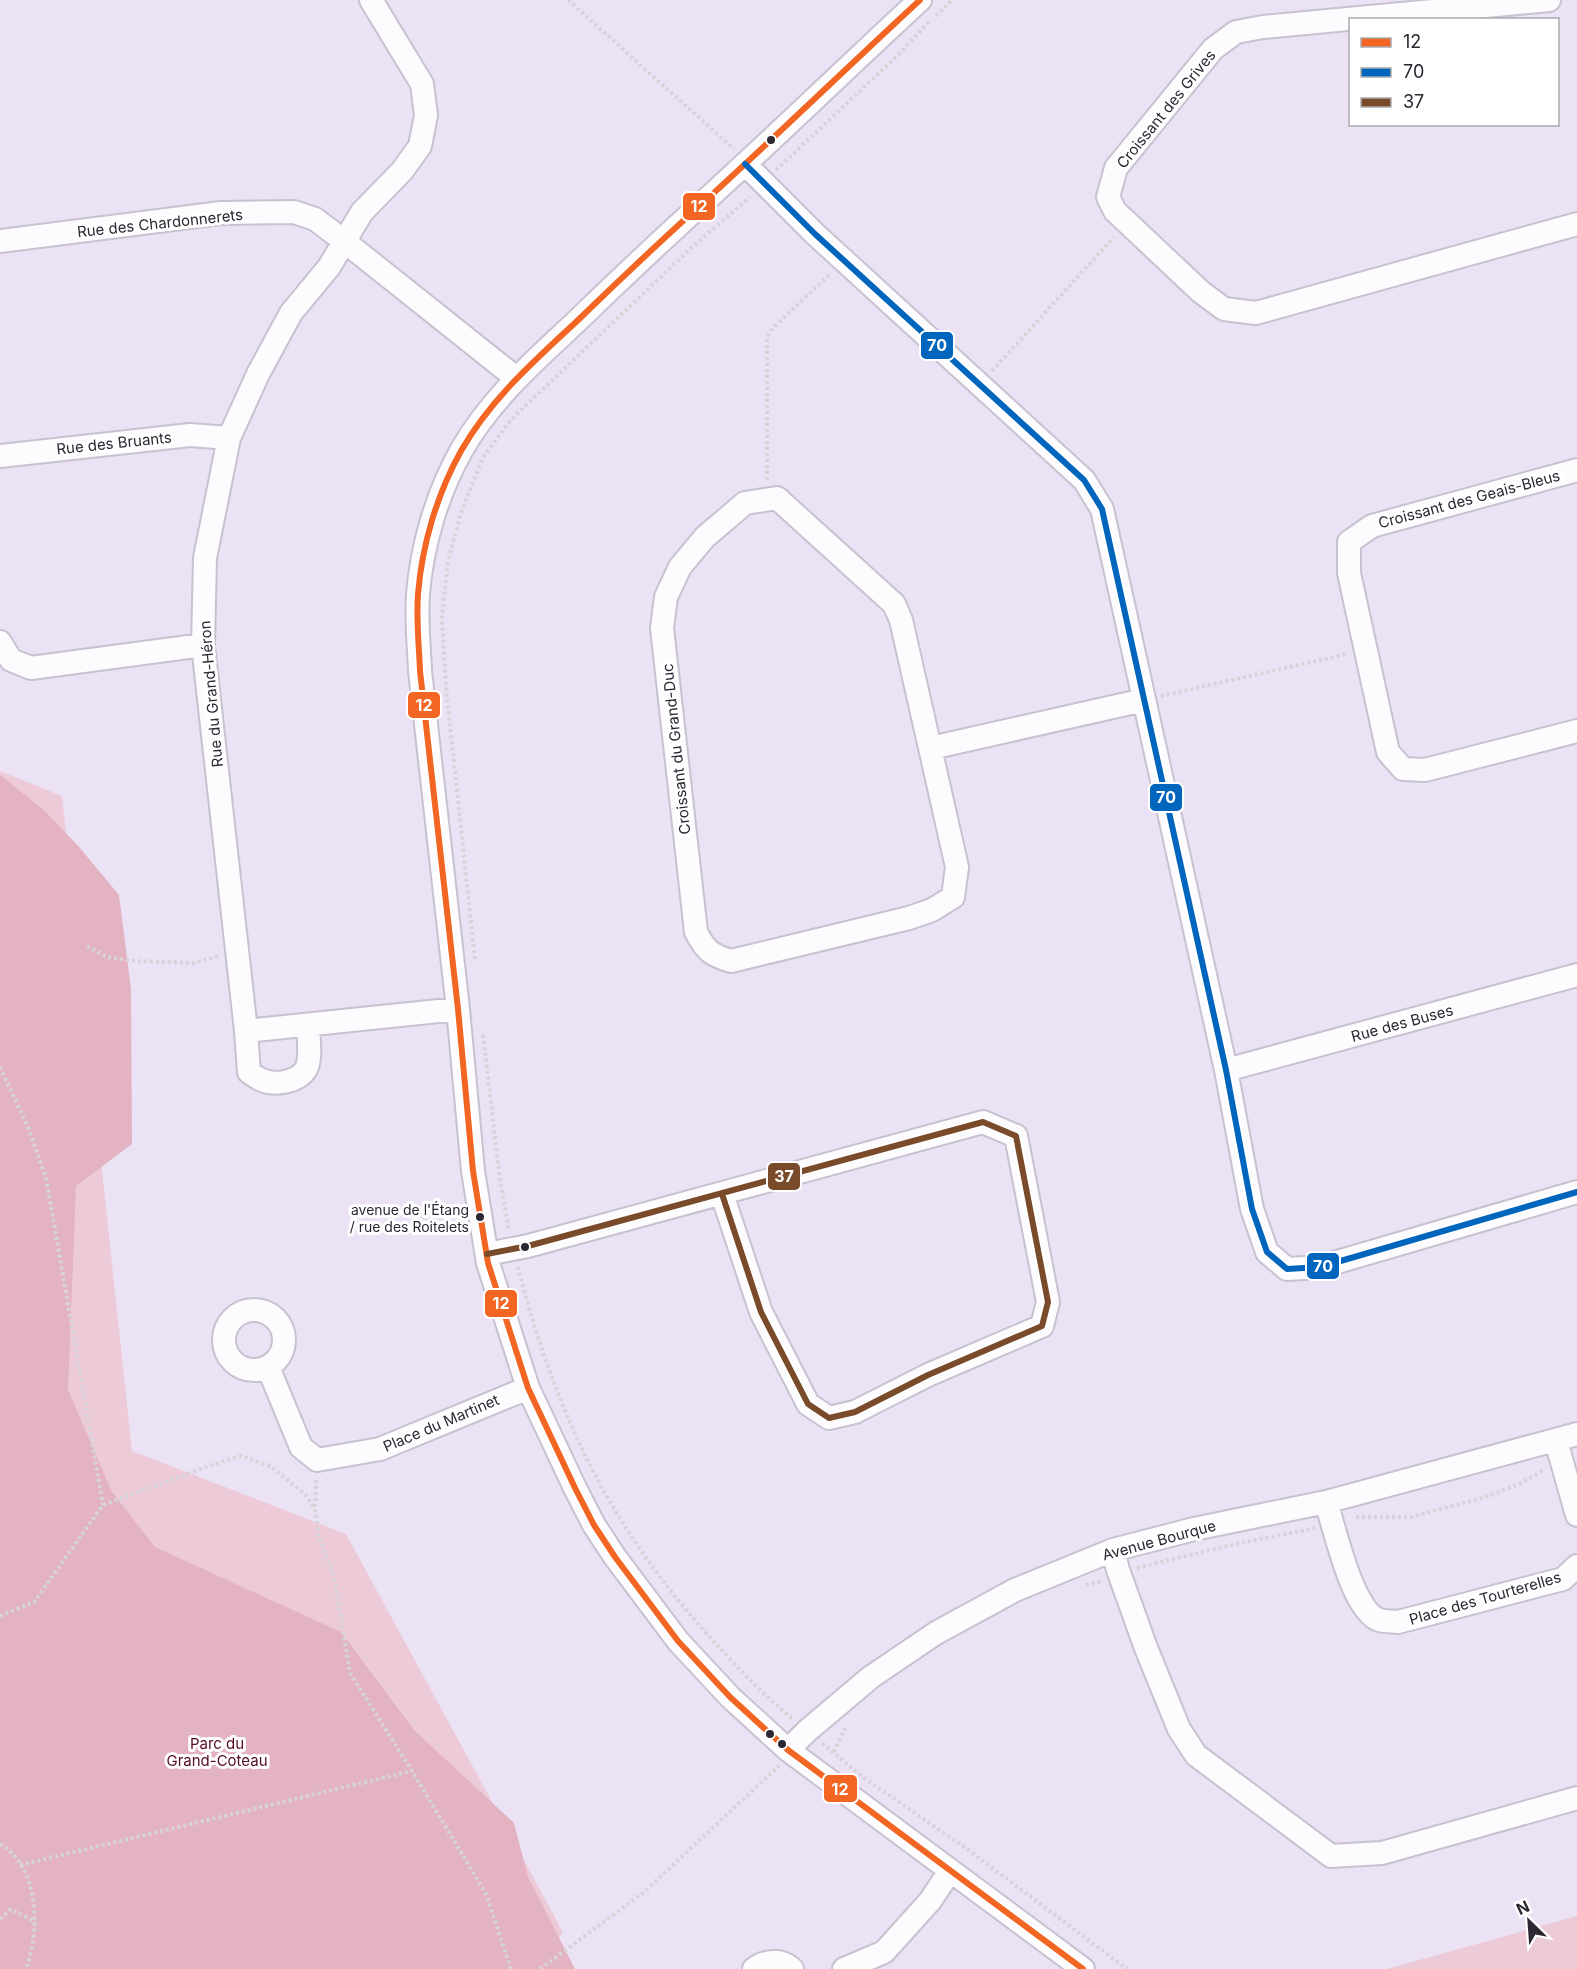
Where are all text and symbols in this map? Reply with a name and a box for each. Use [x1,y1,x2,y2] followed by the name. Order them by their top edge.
[1349,18,1559,126] legend
[1403,31,1421,52] text: 12
[1112,46,1220,172] street label: Croissant des Grives
[1403,61,1424,82] text: 70
[1403,91,1424,112] text: 37
[765,134,777,146] unlabelled marker
[682,192,716,221] line badge: 12
[691,196,707,216] text: 12
[76,205,244,241] street label: Rue des Chardonnerets
[920,331,954,360] line badge: 70
[927,335,947,355] text: 70
[55,427,173,459] street label: Rue des Bruants
[1376,466,1562,532] street label: Croissant des Geais-Bleus
[195,620,227,768] street label: Rue du Grand-Héron
[658,662,694,836] street label: Croissant du Grand-Duc
[407,691,441,719] line badge: 12
[416,695,432,715] text: 12
[1149,783,1183,812] line badge: 70
[1156,787,1176,807] text: 70
[1349,1000,1455,1046] street label: Rue des Buses
[767,1162,801,1191] line badge: 37
[774,1166,794,1186] text: 37
[350,1201,469,1235] place label: avenue de l'Étang / rue des Roitelets
[474,1211,486,1223] marker: avenue de l'Étang / rue des Roitelets
[519,1241,531,1253] unlabelled marker
[1306,1252,1340,1280] line badge: 70
[1313,1256,1333,1276] text: 70
[484,1289,518,1318] line badge: 12
[493,1293,509,1313] text: 12
[380,1390,502,1456] street label: Place du Martinet
[1100,1516,1218,1564] street label: Avenue Bourque
[1407,1567,1563,1629] street label: Place des Tourterelles
[764,1728,776,1740] unlabelled marker
[166,1734,268,1770] park label: Parc du Grand-Coteau
[776,1738,788,1750] unlabelled marker
[823,1774,858,1803] line badge: 12
[832,1779,848,1799] text: 12
[1499,1891,1559,1951] north arrow
[1513,1896,1532,1919] text: N

